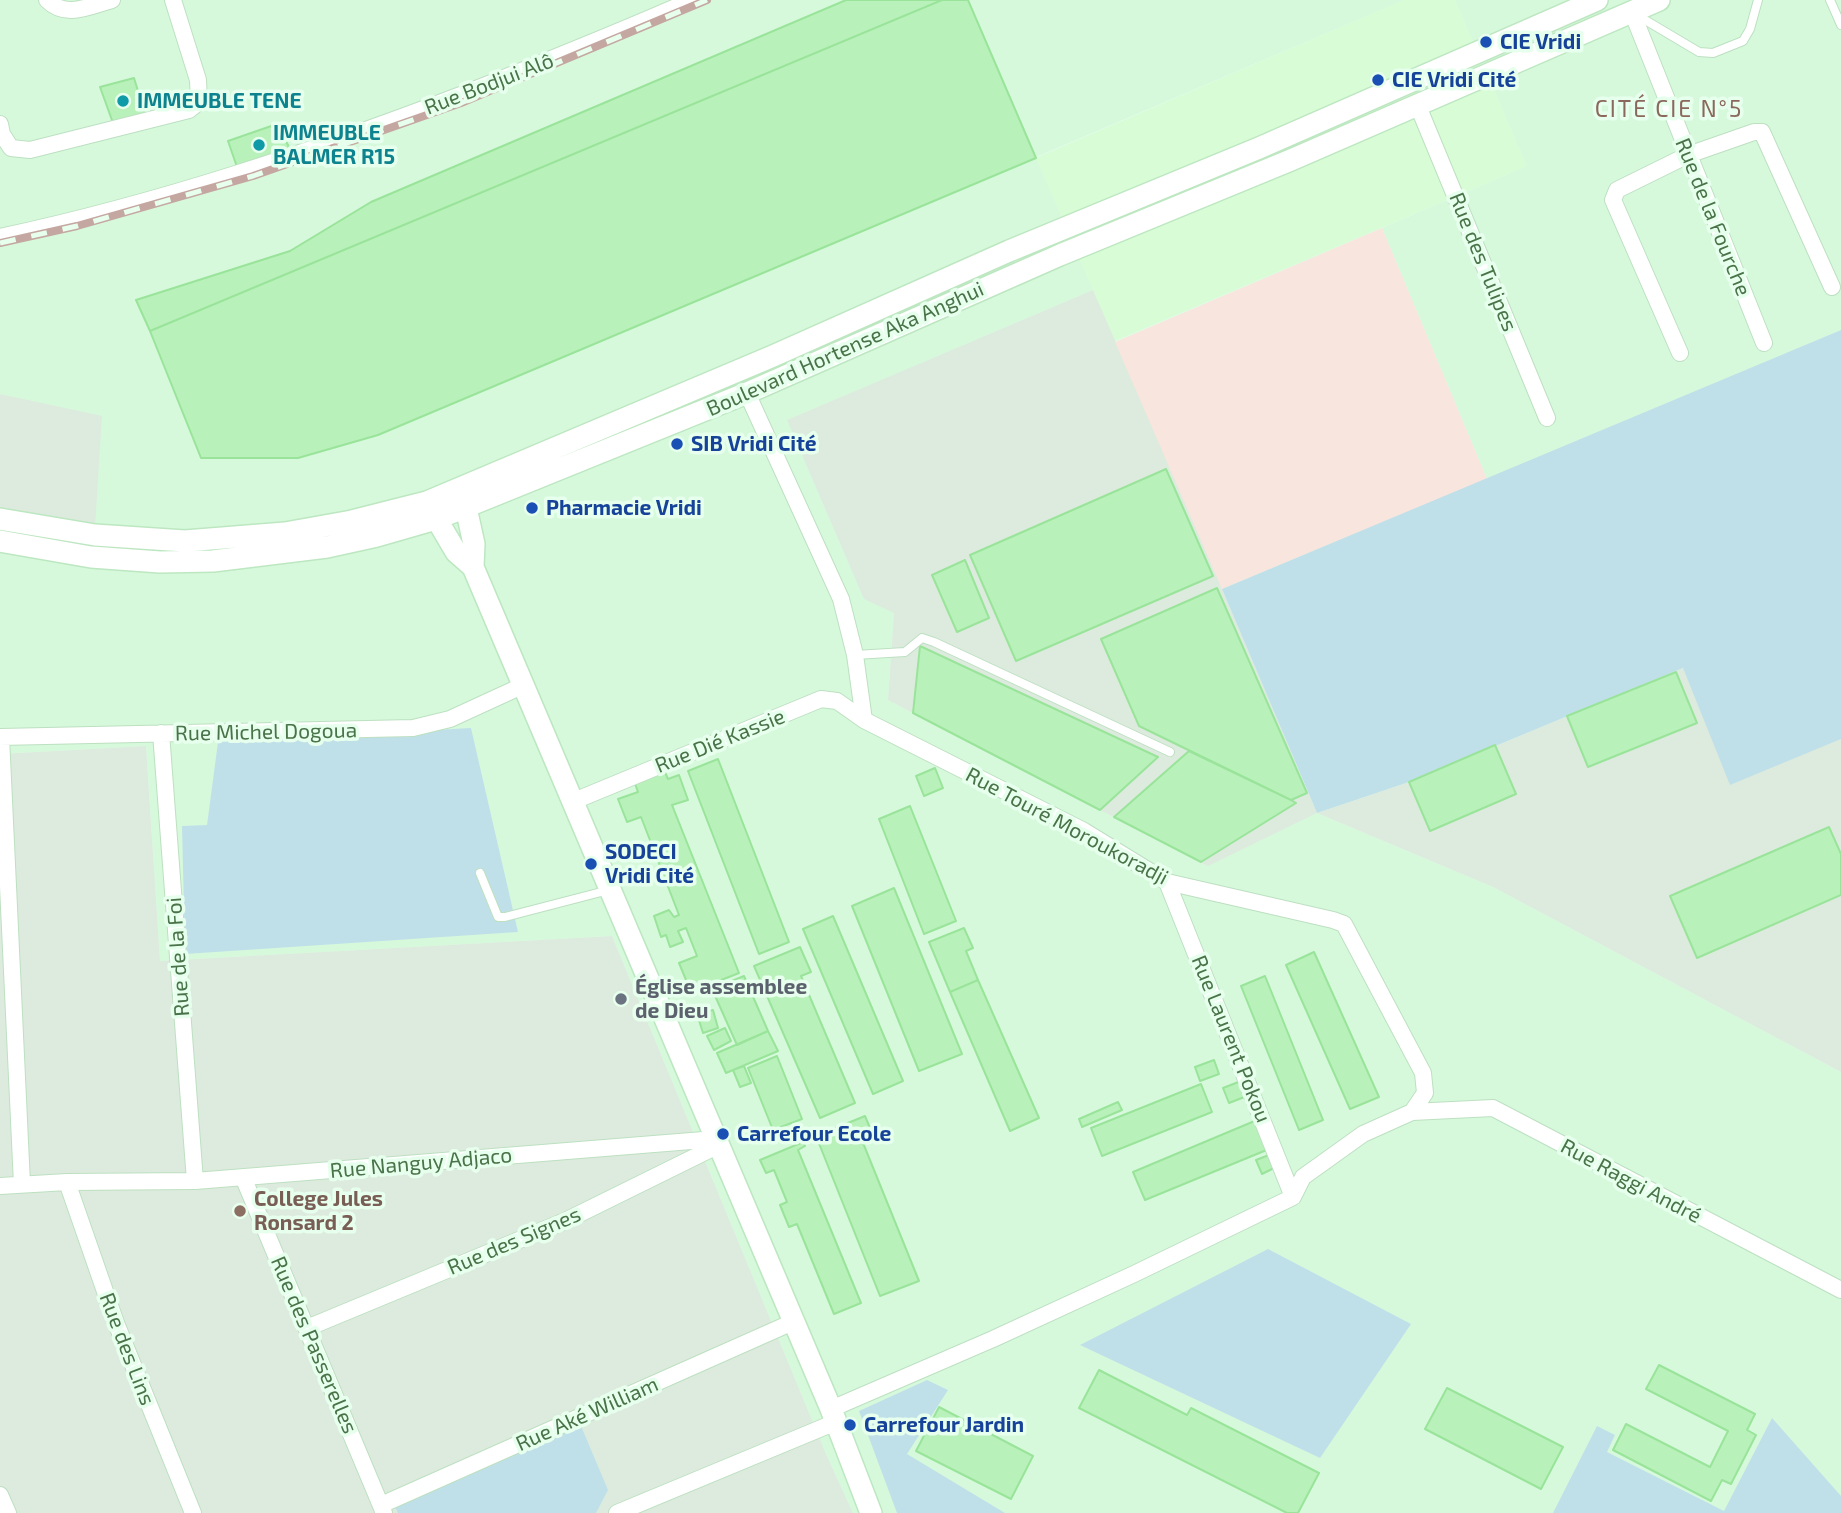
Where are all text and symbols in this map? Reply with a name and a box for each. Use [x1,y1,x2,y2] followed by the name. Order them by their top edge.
[1500,29,1581,55] place label: CIE Vridi
[1478,34,1494,50] marker: CIE Vridi
[421,48,557,120] street label: Rue Bodjui Alô
[1392,67,1516,93] place label: CIE Vridi Cité
[1370,72,1386,88] marker: CIE Vridi Cité
[137,88,302,114] place label: IMMEUBLE TENE
[115,93,131,109] marker: IMMEUBLE TENE
[1596,95,1742,123] district label: CITÉ CIE N°5
[273,120,395,170] place label: IMMEUBLE BALMER R15
[1670,134,1756,300] street label: Rue de la Fourche
[251,137,267,153] marker: IMMEUBLE BALMER R15
[1444,189,1522,335] street label: Rue des Tulipes
[703,276,987,422] street label: Boulevard Hortense Aka Anghui
[691,431,817,457] place label: SIB Vridi Cité
[669,436,685,452] marker: SIB Vridi Cité
[546,495,702,521] place label: Pharmacie Vridi
[524,500,540,516] marker: Pharmacie Vridi
[651,704,789,778] street label: Rue Dié Kassie
[175,718,357,746] street label: Rue Michel Dogoua
[961,762,1173,890] street label: Rue Touré Moroukoradji
[605,839,694,889] place label: SODECI Vridi Cité
[583,856,599,872] marker: SODECI Vridi Cité
[161,897,195,1017] street label: Rue de la Foi
[1186,952,1276,1126] street label: Rue Laurent Pokou
[635,974,807,1024] place label: Église assemblee de Dieu
[613,991,629,1007] marker: Église assemblee de Dieu
[737,1121,891,1147] place label: Carrefour Ecole
[715,1126,731,1142] marker: Carrefour Ecole
[1556,1133,1706,1229] street label: Rue Raggi André
[329,1142,513,1184] street label: Rue Nanguy Adjaco
[254,1186,383,1236] place label: College Jules Ronsard 2
[444,1202,584,1280] street label: Rue des Signes
[232,1203,248,1219] marker: College Jules Ronsard 2
[265,1253,363,1437] street label: Rue des Passerelles
[94,1289,160,1409] street label: Rue des Lins
[512,1371,662,1457] street label: Rue Aké William
[864,1412,1024,1438] place label: Carrefour Jardin
[842,1417,858,1433] marker: Carrefour Jardin

